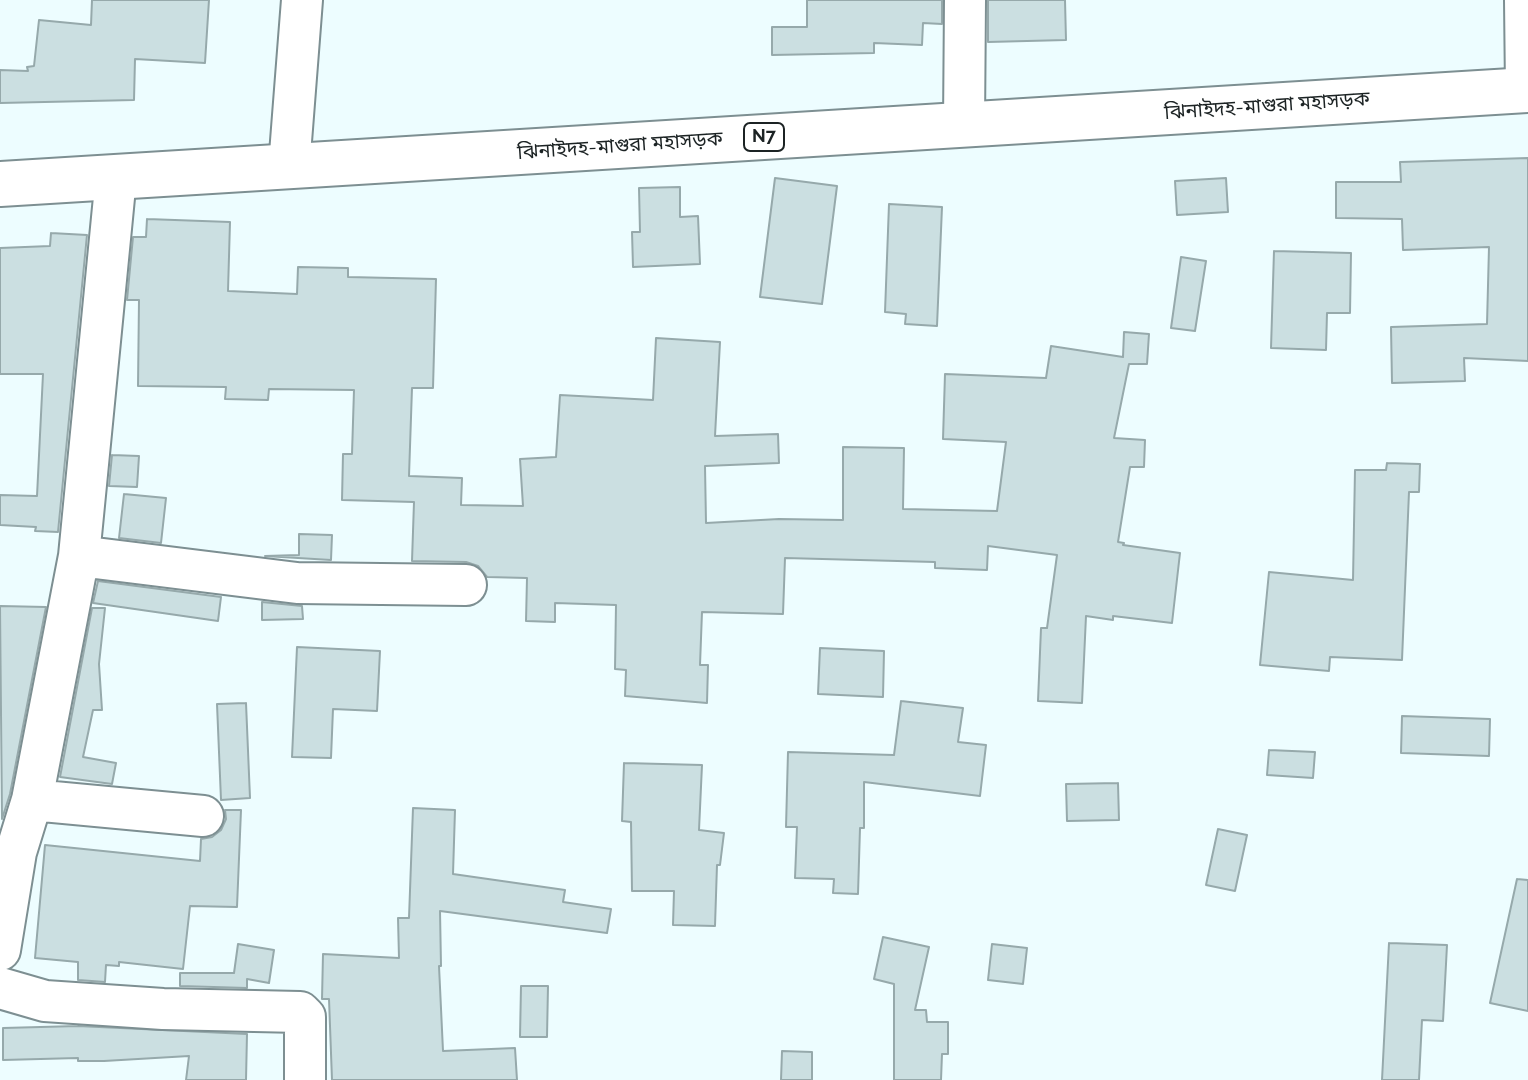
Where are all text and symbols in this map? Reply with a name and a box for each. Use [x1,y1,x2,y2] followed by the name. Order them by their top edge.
[1164,87,1370,125] street label: ঝিনাইদহ-মাগুরা মহাসড়ক
[744,123,784,151] road number: N7
[517,127,723,165] street label: ঝিনাইদহ-মাগুরা মহাসড়ক

